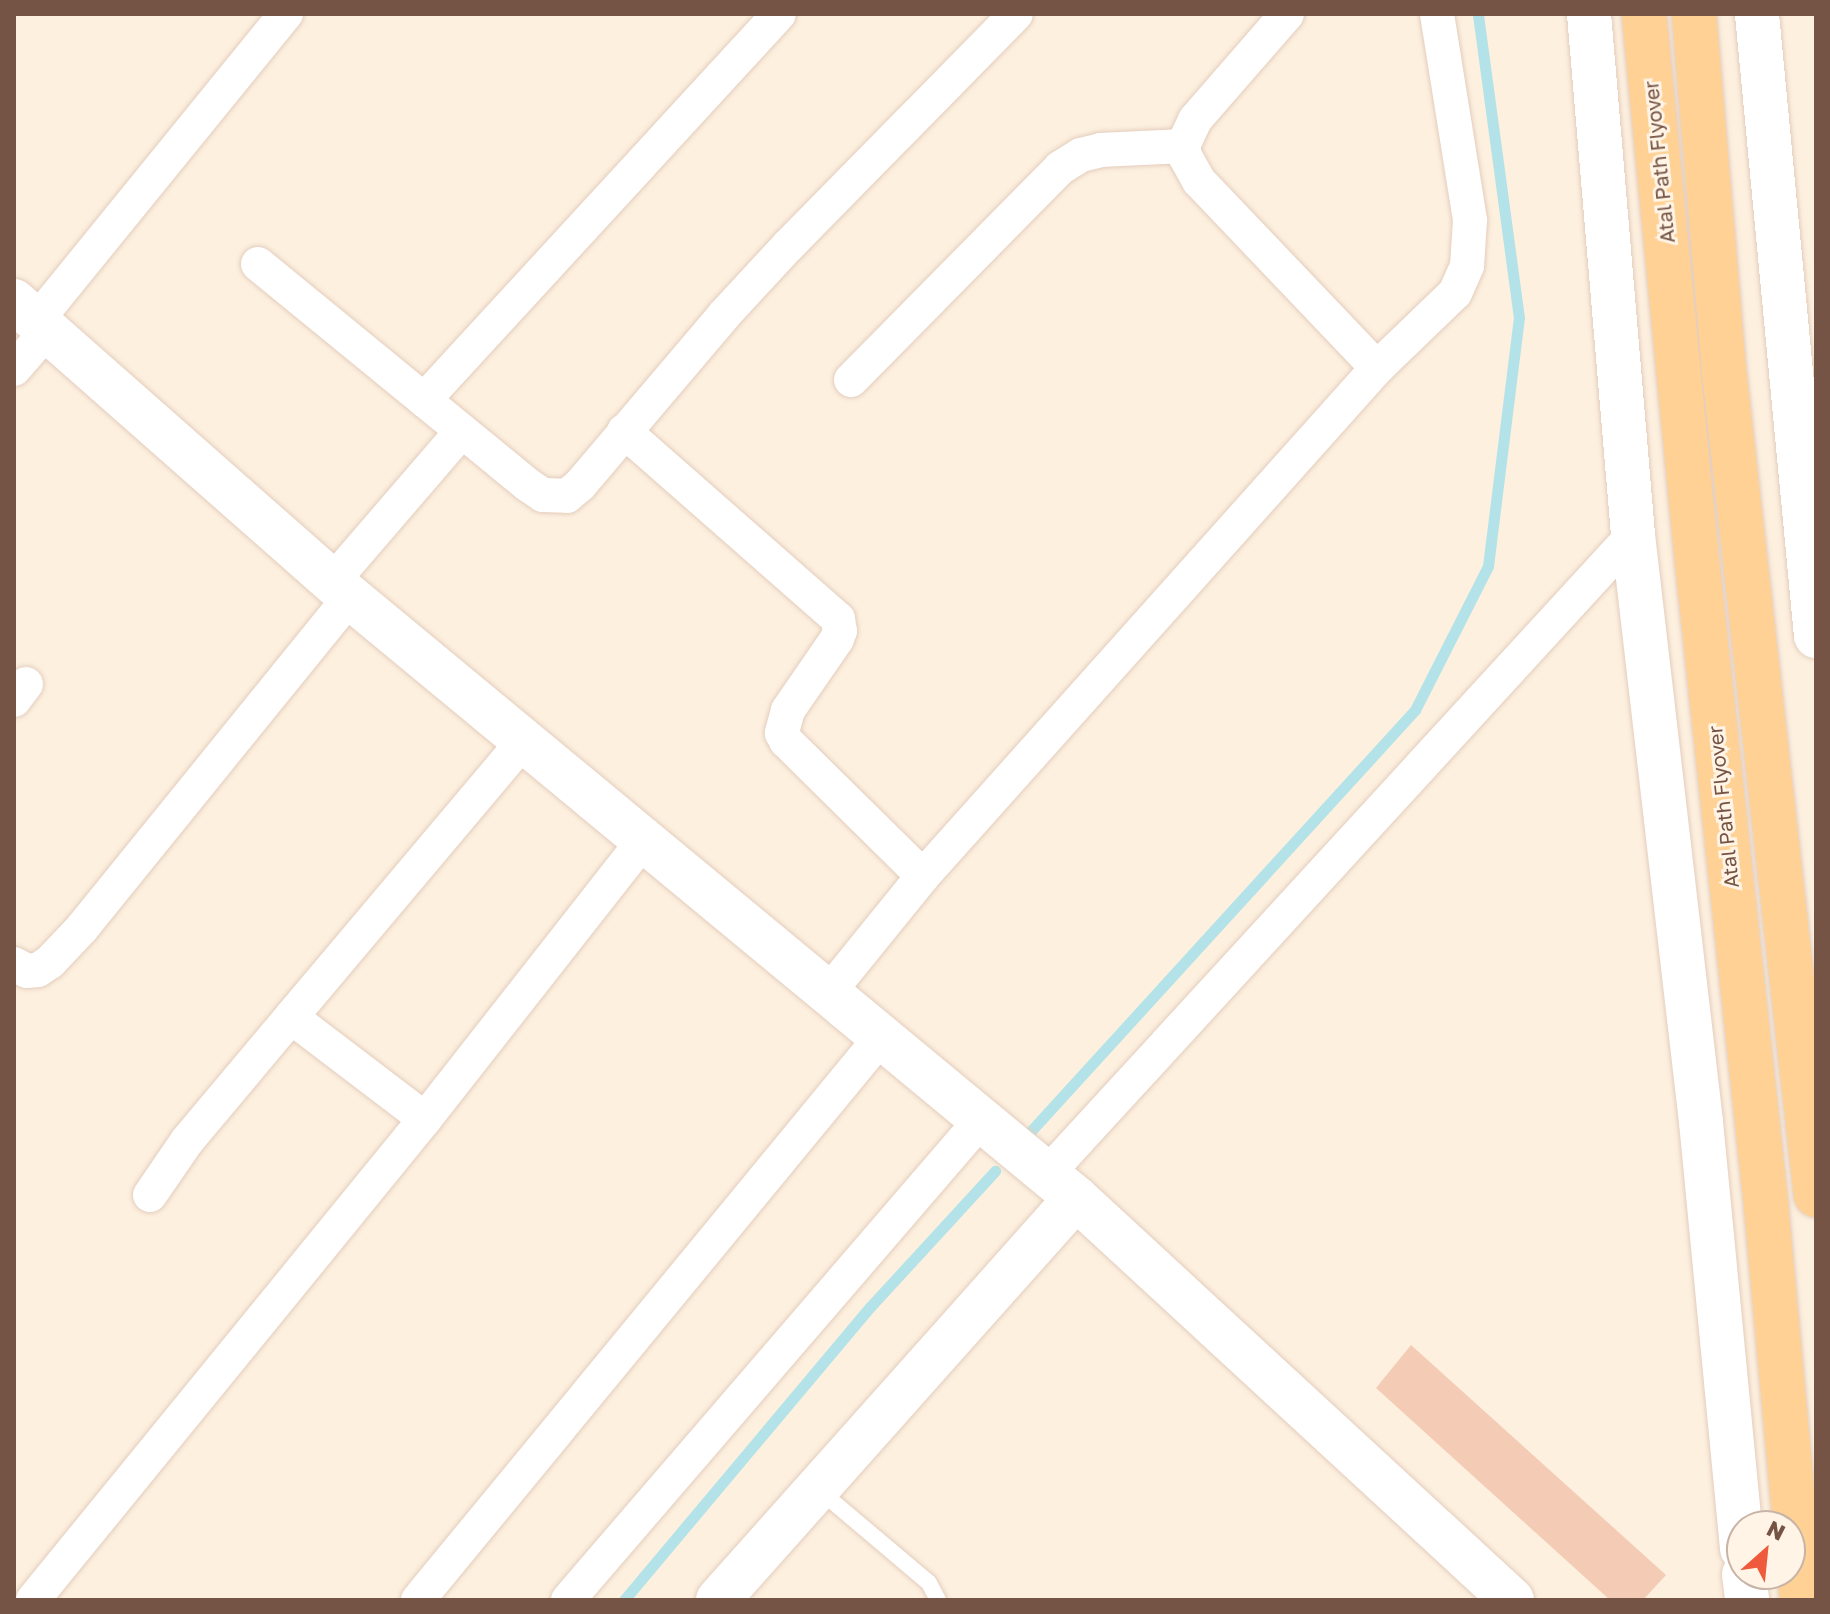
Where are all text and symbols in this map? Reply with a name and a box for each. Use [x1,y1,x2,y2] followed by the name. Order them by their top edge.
[1639,80,1679,244] street label: Atal Path Flyover
[1703,725,1743,889] street label: Atal Path Flyover
[1726,1510,1806,1590] north arrow
[1763,1514,1790,1546] text: N

